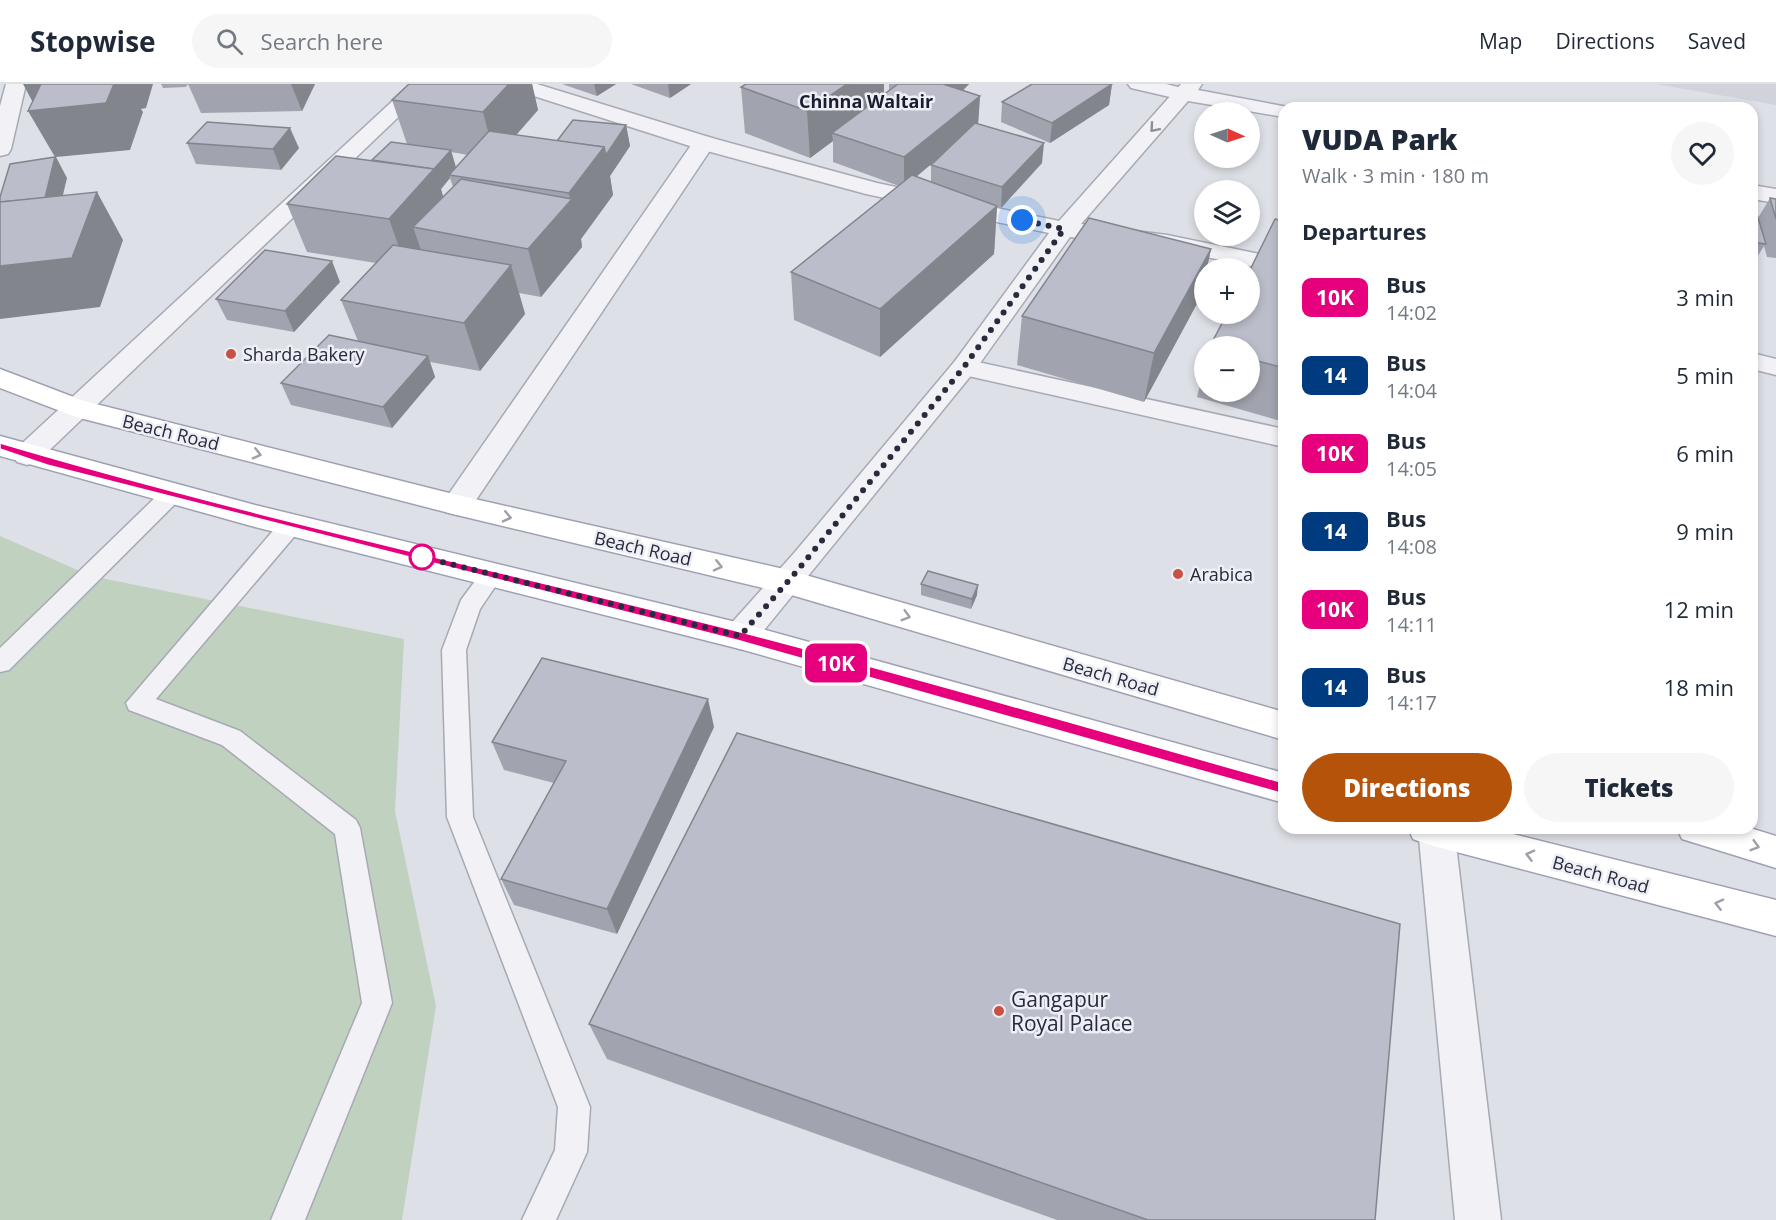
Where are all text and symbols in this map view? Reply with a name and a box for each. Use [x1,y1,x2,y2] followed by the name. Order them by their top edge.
[192,14,612,68] search box
[30,22,156,60] text: Stopwise
[213,25,246,58] icon: search
[261,26,383,56] text: Search here
[1479,27,1522,55] text: Map
[1555,27,1655,55] text: Directions
[1688,27,1746,55] text: Saved
[799,89,933,113] district label: Chinna Waltair
[1194,102,1260,168] north arrow
[1194,102,1260,402] map controls
[1302,120,1458,158] text: VUDA Park
[1150,121,1161,132] one-way arrow
[1671,122,1734,185] button: heart
[1302,162,1489,189] text: Walk · 3 min · 180 m
[1194,180,1260,246] button: layers
[1007,205,1037,235] your location
[1302,216,1426,246] text: Departures
[1194,258,1260,324] button: +
[1386,269,1426,299] text: Bus
[1676,282,1734,312] text: 3 min
[1316,283,1354,311] text: 10K
[1386,299,1437,326] text: 14:02
[1194,336,1260,402] button: −
[243,342,366,366] place label: Sharda Bakery
[224,347,238,361] marker: Sharda Bakery
[1386,347,1426,377] text: Bus
[1676,360,1734,390] text: 5 min
[1323,361,1347,389] text: 14
[1386,377,1437,404] text: 14:04
[120,408,222,456] street label: Beach Road
[1386,425,1426,455] text: Bus
[1676,438,1734,468] text: 6 min
[1316,439,1354,467] text: 10K
[251,447,262,459] one-way arrow
[1386,455,1437,482] text: 14:05
[1386,503,1426,533] text: Bus
[502,509,512,522] one-way arrow
[1676,516,1734,546] text: 9 min
[1323,517,1347,545] text: 14
[592,525,694,571] street label: Beach Road
[1386,533,1437,560] text: 14:08
[409,544,435,570] unlabelled marker
[712,558,722,571] one-way arrow
[1190,562,1253,586] place label: Arabica
[1171,567,1185,581] marker: Arabica
[1386,581,1426,611] text: Bus
[1664,594,1734,624] text: 12 min
[1316,595,1354,623] text: 10K
[900,609,911,621] one-way arrow
[1386,611,1437,638] text: 14:11
[802,644,870,682] line badge: 10K
[817,649,855,677] text: 10K
[1060,651,1162,701] street label: Beach Road
[1386,659,1426,689] text: Bus
[1664,672,1734,702] text: 18 min
[1323,673,1347,701] text: 14
[1386,689,1437,716] text: 14:17
[1302,753,1512,822] button: Directions
[1524,753,1734,822] button: Tickets
[1750,839,1760,851] one-way arrow
[1525,850,1535,863] one-way arrow
[1550,850,1652,898] street label: Beach Road
[1714,898,1724,911] one-way arrow
[1011,985,1133,1037] place label: Gangapur Royal Palace
[992,1004,1006,1018] marker: Gangapur Royal Palace

